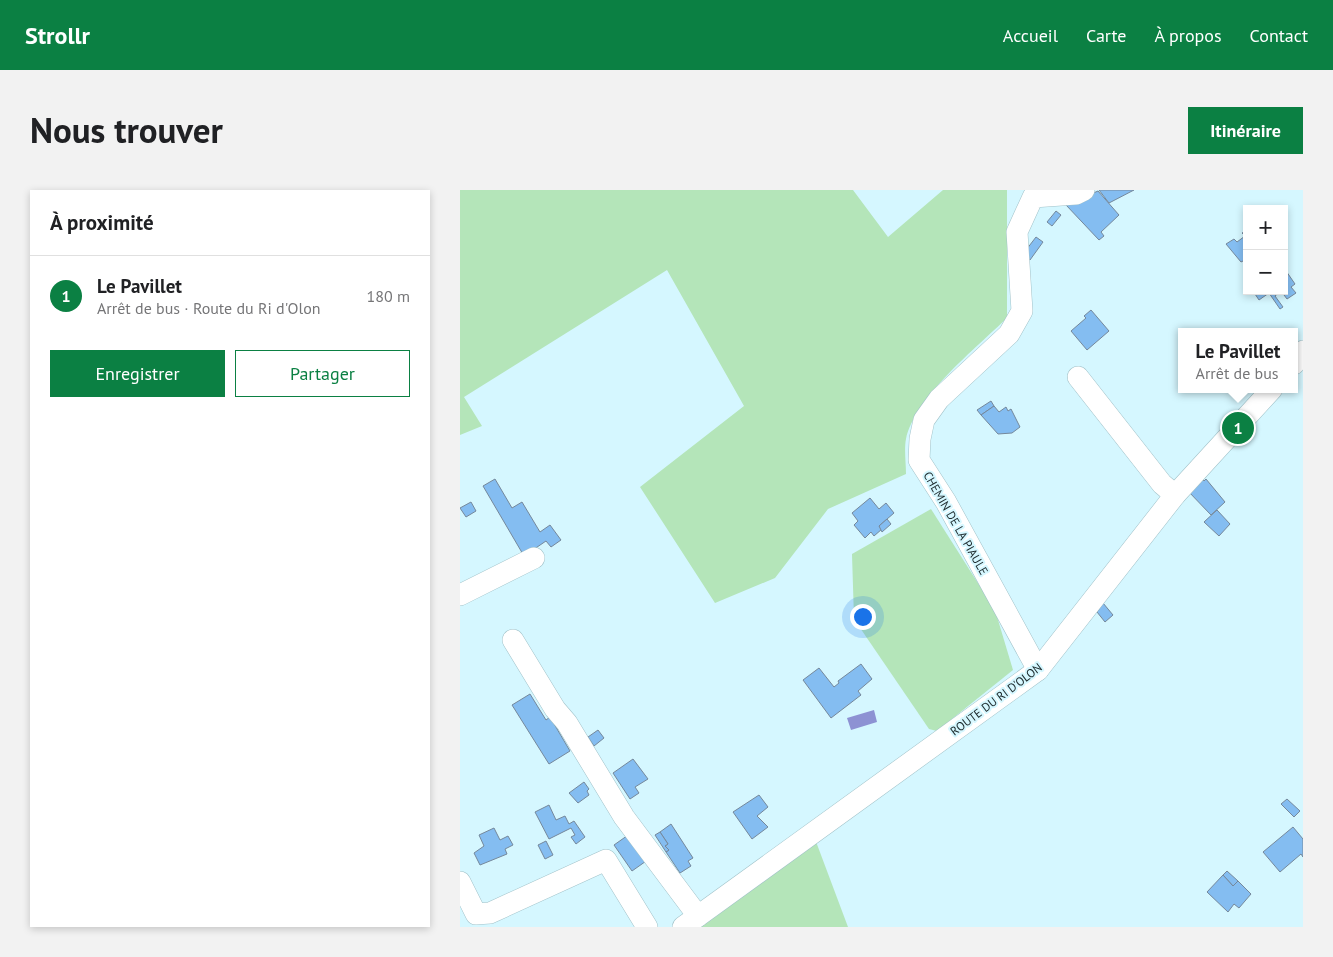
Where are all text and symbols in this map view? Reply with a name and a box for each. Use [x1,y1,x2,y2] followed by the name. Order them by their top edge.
[25,20,90,51] text: Strollr
[1003,24,1058,47] text: Accueil
[1086,24,1127,47] text: Carte
[1155,24,1222,47] text: À propos
[1250,24,1308,47] text: Contact
[30,107,223,153] text: Nous trouver
[1188,107,1303,154] button: Itinéraire
[1243,205,1288,295] map controls
[1243,205,1288,250] button: +
[50,209,154,236] text: À proximité
[1243,250,1288,295] button: −
[97,274,182,298] text: Le Pavillet
[61,286,71,306] text: 1
[367,286,410,306] text: 180 m
[97,298,320,318] text: Arrêt de bus · Route du Ri d'Olon
[1178,328,1298,393] popup
[1196,339,1280,363] text: Le Pavillet
[50,350,225,397] button: Enregistrer
[235,350,410,397] button: Partager
[1196,363,1279,383] text: Arrêt de bus
[1222,409,1254,447] pin: 1
[920,469,992,577] street label: CHEMIN DE LA PIAULE
[850,604,876,630] your location
[947,660,1045,738] street label: ROUTE DU RI D'OLON

